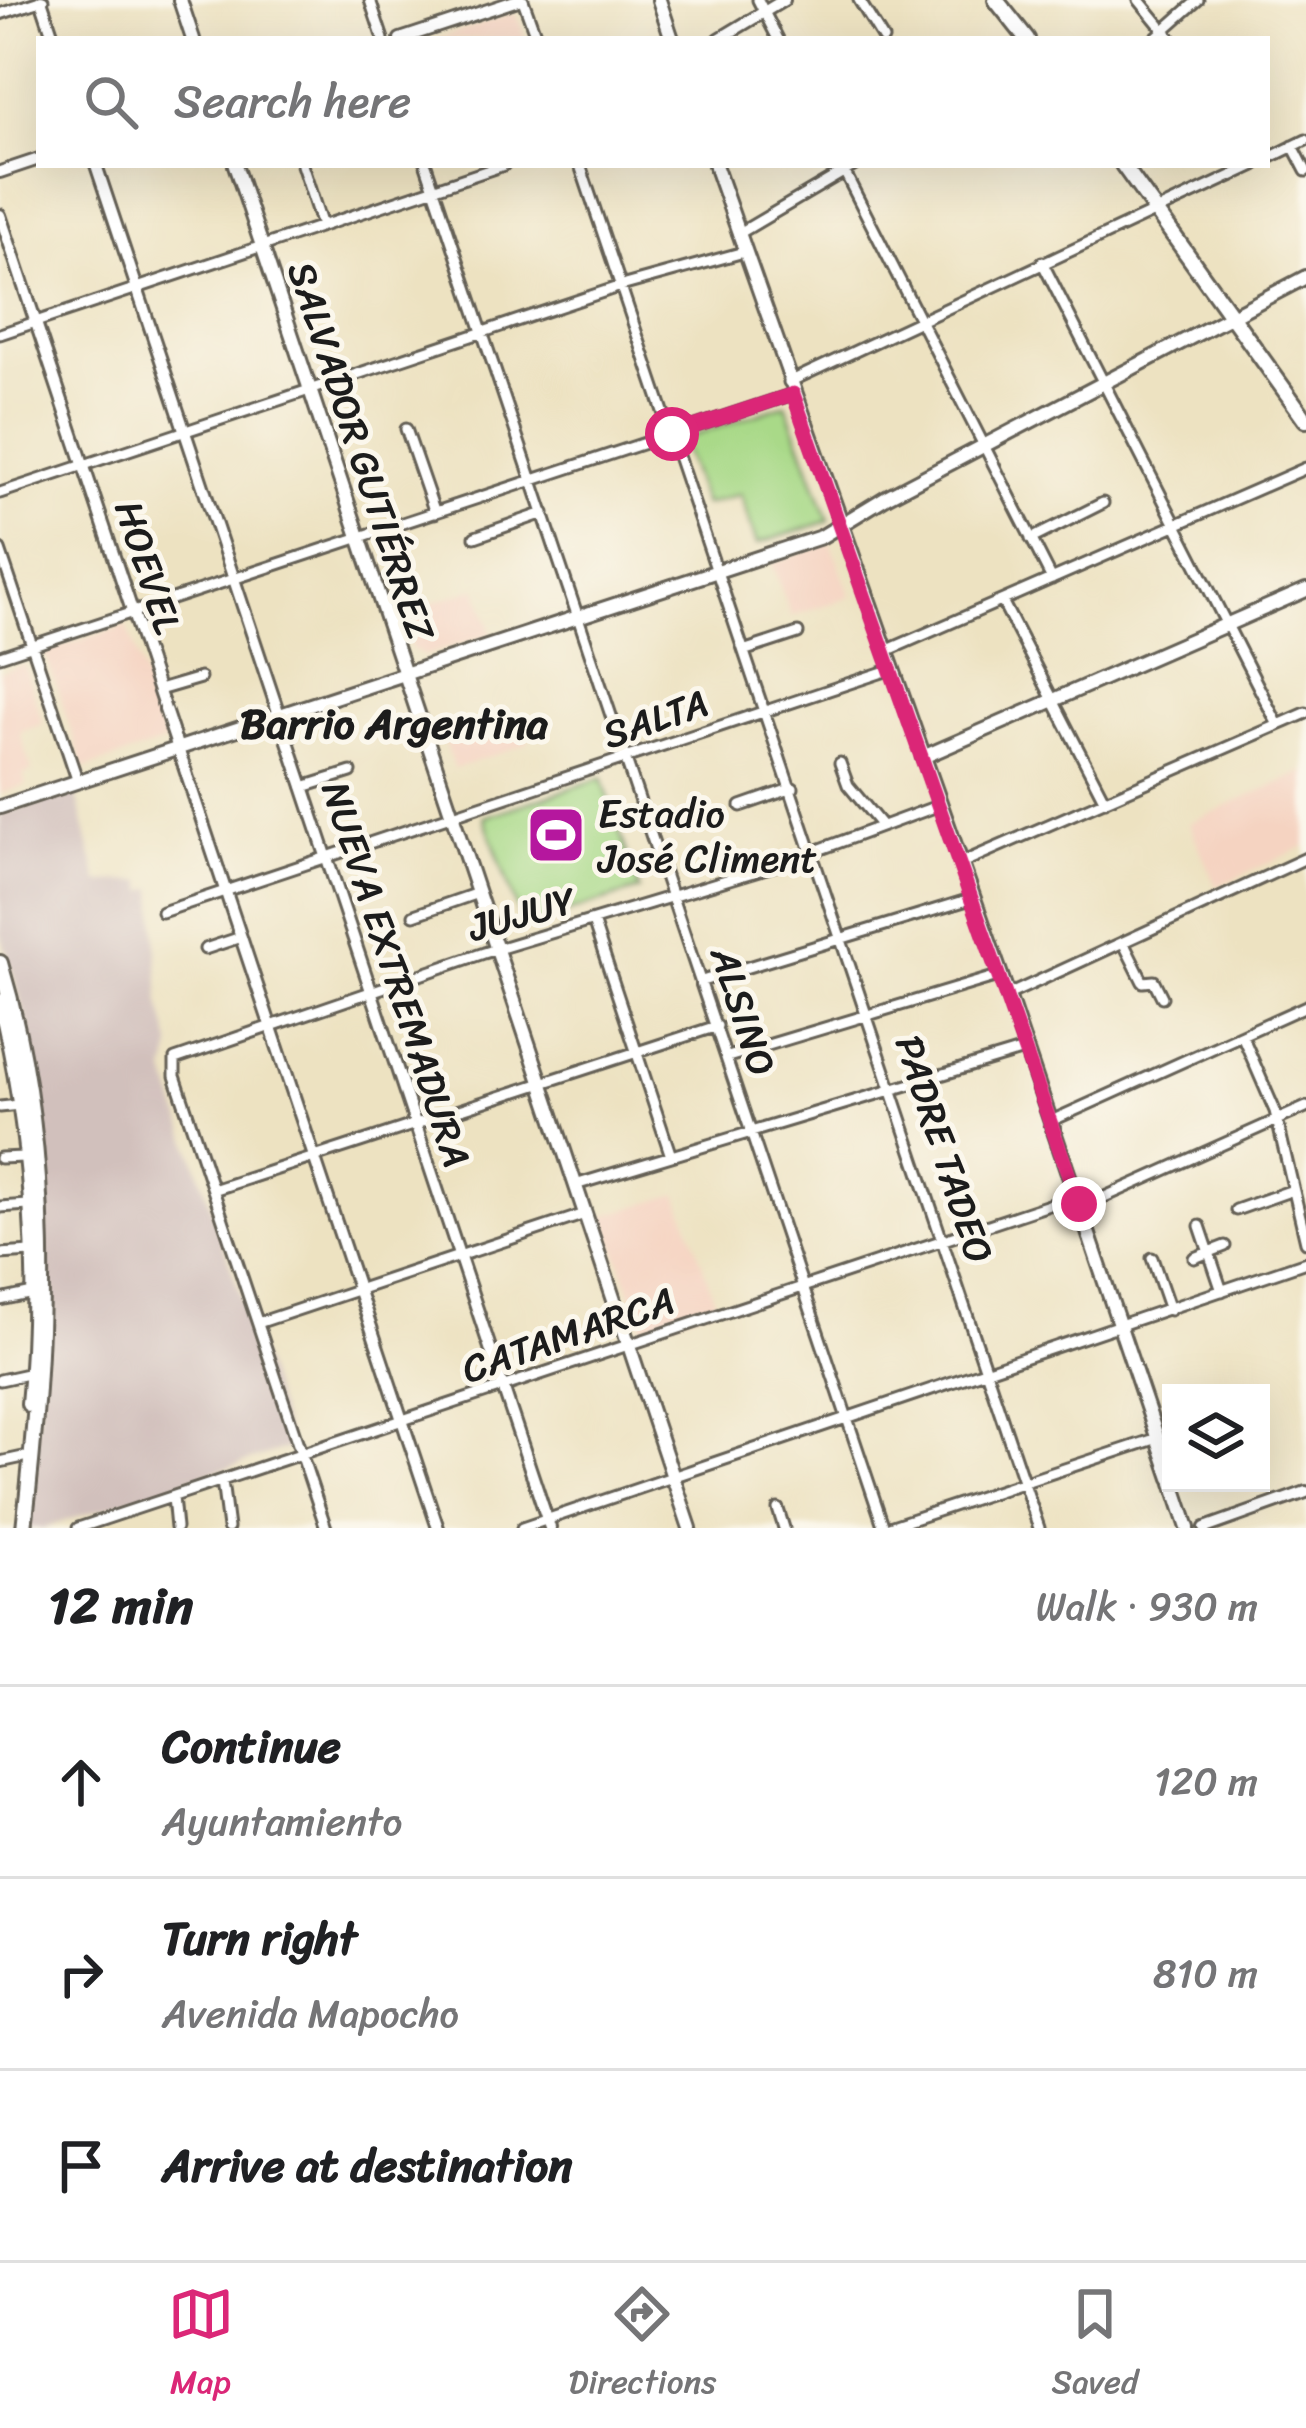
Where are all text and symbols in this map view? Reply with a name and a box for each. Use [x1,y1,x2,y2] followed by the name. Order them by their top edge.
[36,36,1270,168] search box
[174,62,411,142] text: Search here
[78,69,144,135] icon: search
[267,252,456,651] street label: SALVADOR GUTIÉRREZ
[645,407,699,461] route start
[94,491,203,643] street label: HOEVEL
[593,668,718,769] street label: SALTA
[240,687,549,761] district label: Barrio Argentina
[302,772,492,1176] street label: NUEVA EXTREMADURA
[596,779,817,893] place label: Estadio José Climent
[525,804,587,866] sports icon: Estadio José Climent
[458,865,585,962] street label: JUJUY
[690,936,797,1085] street label: ALSINO
[875,1026,1014,1272] street label: PADRE TADEO
[1052,1177,1106,1231] route end
[452,1266,684,1403] street label: CATAMARCA
[1162,1384,1270,1492] map controls
[1162,1384,1270,1492] button: layers
[48,1561,193,1651] text: 12 min
[1036,1572,1258,1641] text: Walk · 930 m
[162,1707,341,1787] text: Continue
[1154,1747,1258,1816] text: 120 m
[48,1749,114,1815] icon: ahead
[162,1787,402,1856] text: Ayuntamiento
[162,1899,357,1979] text: Turn right
[1153,1939,1258,2008] text: 810 m
[48,1941,114,2007] icon: right
[162,1979,459,2048] text: Avenida Mapocho
[162,2126,572,2206] text: Arrive at destination
[48,2133,114,2199] icon: arrive
[168,2281,234,2411] tab: Map
[569,2281,716,2411] tab: Directions
[1051,2281,1138,2411] tab: Saved

